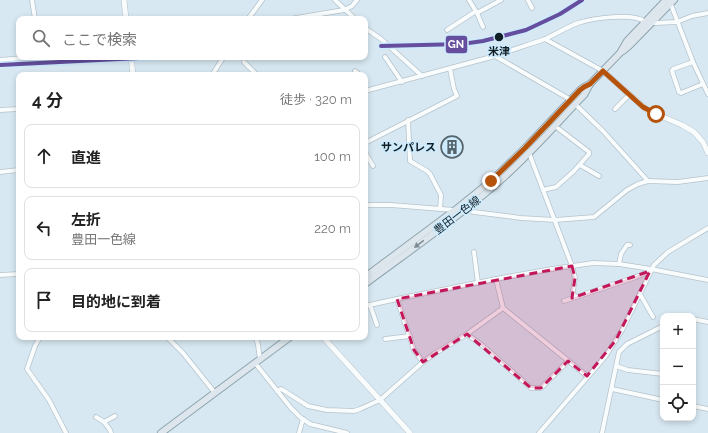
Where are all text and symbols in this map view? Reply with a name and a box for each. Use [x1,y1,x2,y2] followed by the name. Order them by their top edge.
[16,16,368,60] search box
[30,27,52,49] icon: search
[62,31,137,49] text: ここで検索
[493,31,505,43] marker: 米津
[445,35,468,54] line badge: GN
[448,38,464,51] text: GN
[488,45,510,58] place label: 米津
[32,90,63,110] text: 4 分
[280,92,352,107] text: 徒歩 · 320 m
[647,105,665,123] route start
[439,134,465,160] building icon: サンパレス
[381,141,436,154] place label: サンパレス
[33,145,55,167] icon: ahead
[71,149,101,167] text: 直進
[314,149,351,164] text: 100 m
[482,172,500,190] route end
[431,194,483,237] street label: 豊田一色線
[71,211,101,229] text: 左折
[33,217,55,239] icon: left
[314,221,351,236] text: 220 m
[71,232,136,247] text: 豊田一色線
[414,239,424,247] one-way arrow
[33,289,55,311] icon: arrive
[71,293,161,311] text: 目的地に到着
[660,313,696,421] map controls
[660,313,696,349] button: +
[660,349,696,385] button: −
[660,385,696,421] button: locate

